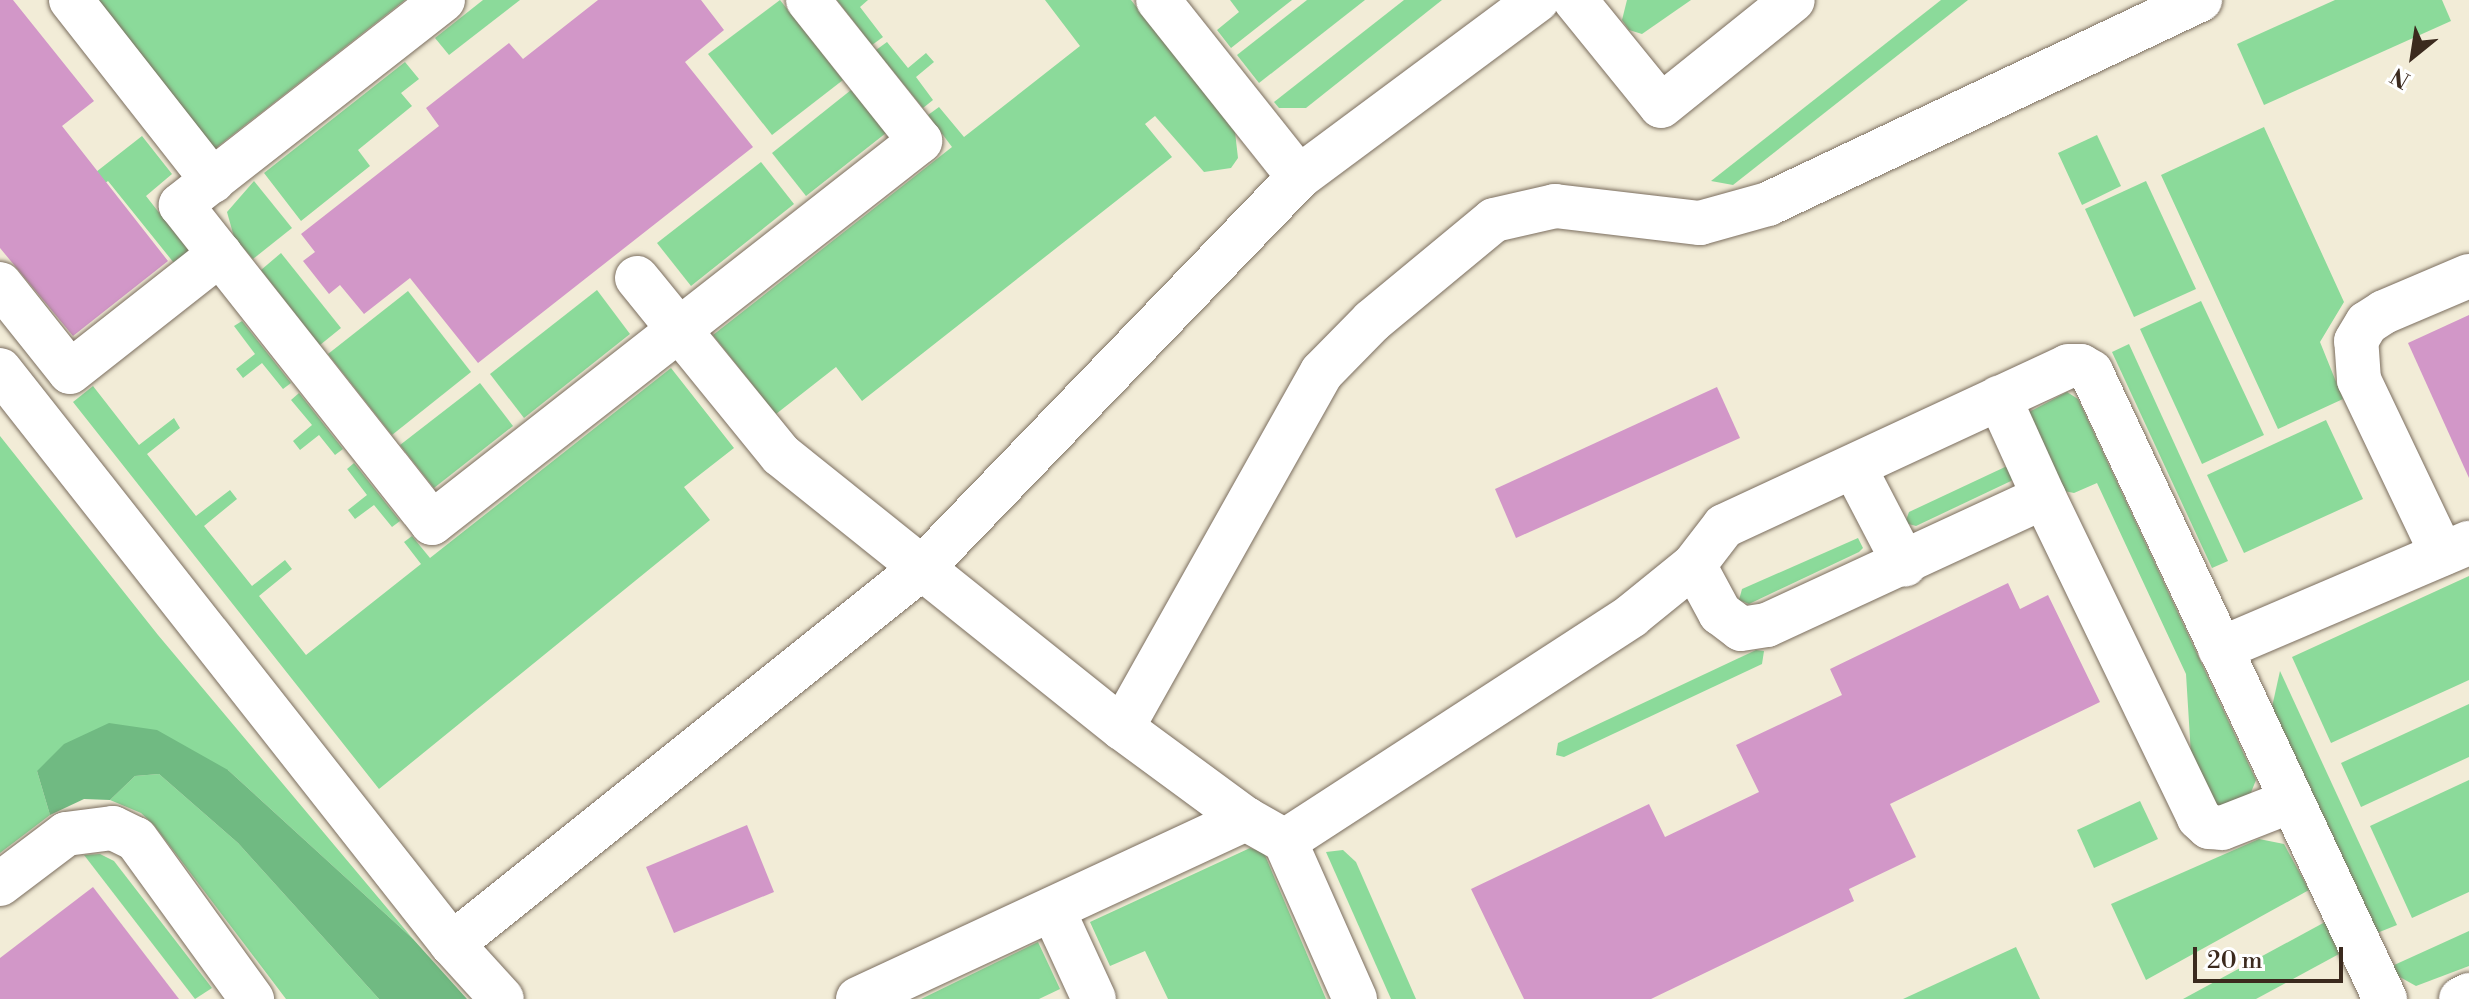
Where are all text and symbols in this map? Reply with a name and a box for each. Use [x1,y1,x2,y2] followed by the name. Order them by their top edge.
[2373,16,2453,96] north arrow
[2386,61,2415,93] text: N
[2197,931,2347,981] scale bar
[2207,946,2263,976] text: 20 m

